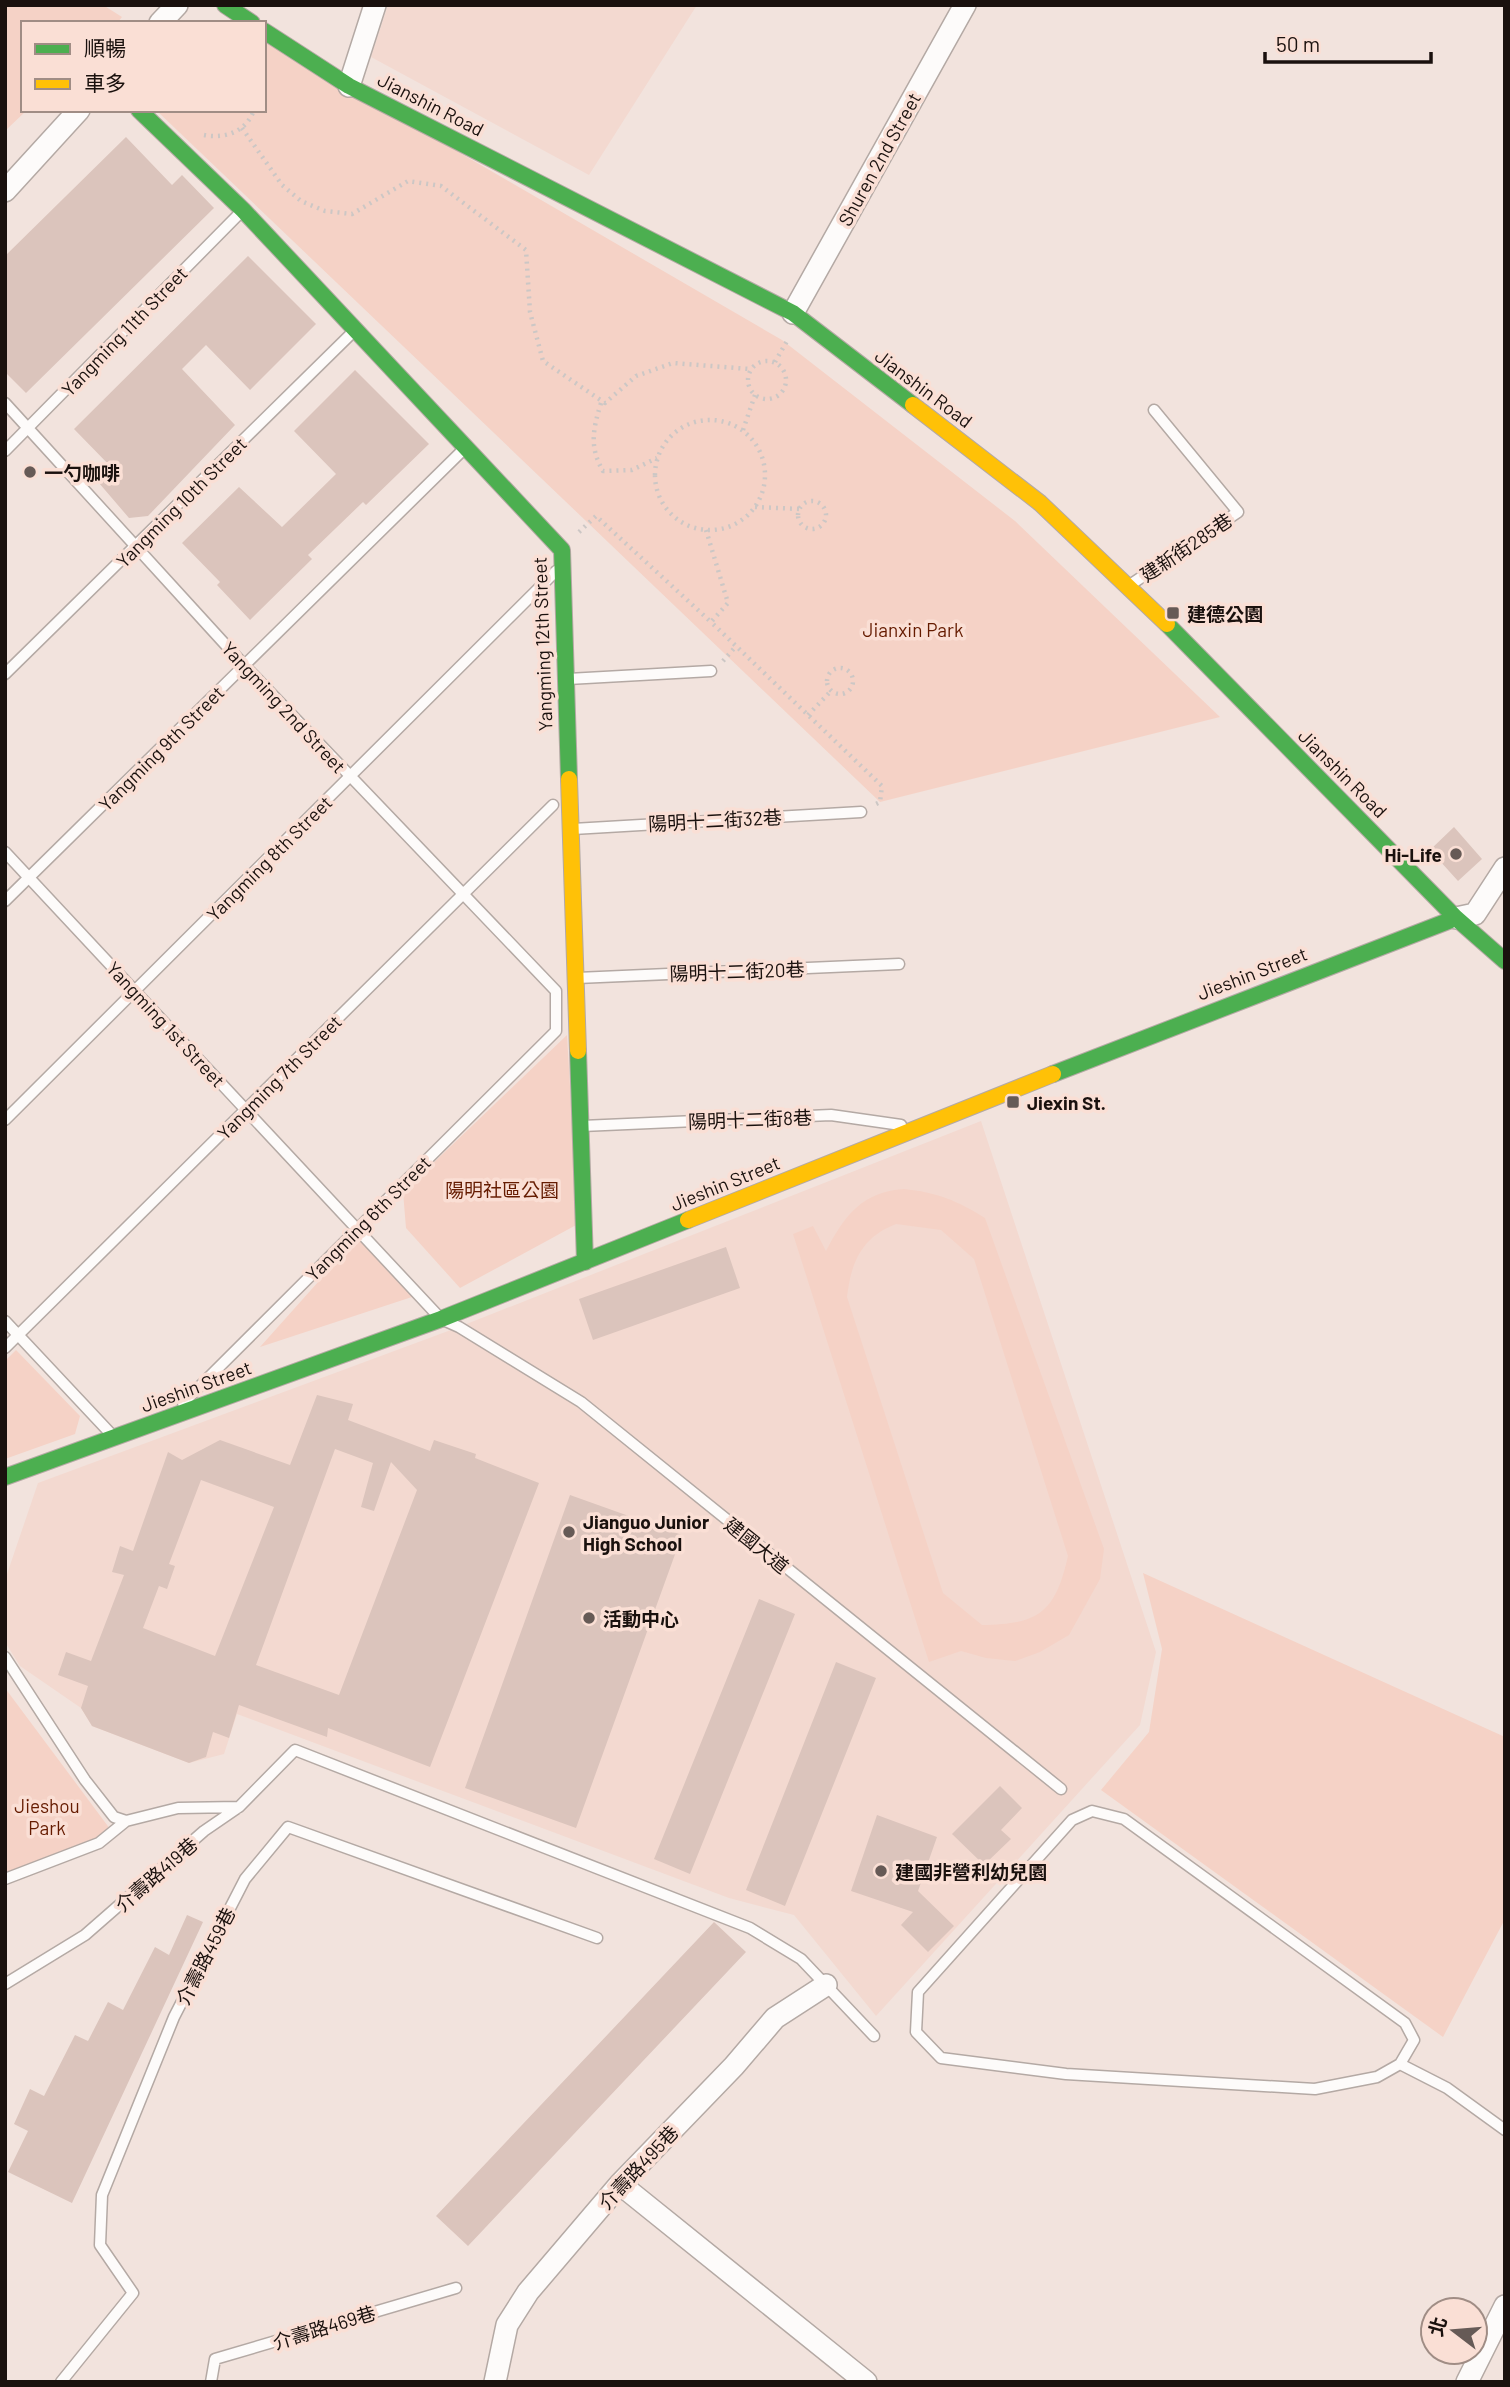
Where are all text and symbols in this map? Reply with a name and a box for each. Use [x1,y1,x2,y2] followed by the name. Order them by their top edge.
[21,21,266,112] legend
[1265,21,1431,65] scale bar
[1276,31,1320,56] text: 50 m
[84,35,126,60] text: 順暢
[374,67,488,141] street label: Jianshin Road
[84,70,126,95] text: 車多
[833,88,925,230] street label: Shuren 2nd Street
[56,262,192,400] street label: Yangming 11th Street
[871,344,977,432] street label: Jianshin Road
[111,432,251,572] street label: Yangming 10th Street
[44,461,120,484] place label: 一勺咖啡
[22,464,38,480] marker: 一勺咖啡
[1136,508,1236,586] street label: 建新街285巷
[527,556,557,732] street label: Yangming 12th Street
[1187,602,1263,625] place label: 建德公園
[1165,605,1181,621] marker: 建德公園
[862,618,964,641] park label: Jianxin Park
[217,637,351,777] street label: Yangming 2nd Street
[94,681,228,815] street label: Yangming 9th Street
[1294,724,1392,822] street label: Jianshin Road
[202,791,336,925] street label: Yangming 8th Street
[647,805,783,835] street label: 陽明十二街32巷
[1385,843,1442,866] place label: Hi-Life
[1448,846,1464,862] marker: Hi-Life
[1194,941,1310,1005] street label: Jieshin Street
[102,956,230,1092] street label: Yangming 1st Street
[669,957,805,985] street label: 陽明十二街20巷
[212,1010,346,1144] street label: Yangming 7th Street
[1027,1091,1106,1114] place label: Jiexin St.
[1005,1094,1021,1110] marker: Jiexin St.
[688,1105,812,1133] street label: 陽明十二街8巷
[301,1151,435,1285] street label: Yangming 6th Street
[667,1151,783,1215] street label: Jieshin Street
[445,1178,559,1201] park label: 陽明社區公園
[138,1355,254,1417] street label: Jieshin Street
[583,1510,710,1555] place label: Jianguo Junior High School
[720,1512,794,1578] street label: 建國大道
[561,1524,577,1540] marker: Jianguo Junior High School
[603,1607,679,1630] place label: 活動中心
[581,1610,597,1626] marker: 活動中心
[14,1794,80,1839] park label: Jieshou Park
[110,1832,202,1916] street label: 介壽路419巷
[895,1860,1047,1883] place label: 建國非營利幼兒園
[873,1863,889,1879] marker: 建國非營利幼兒園
[171,1903,239,2009] street label: 介壽路459巷
[593,2120,683,2214] street label: 介壽路495巷
[1419,2296,1489,2366] north arrow
[270,2300,378,2354] street label: 介壽路469巷
[1424,2314,1451,2338] text: 北

